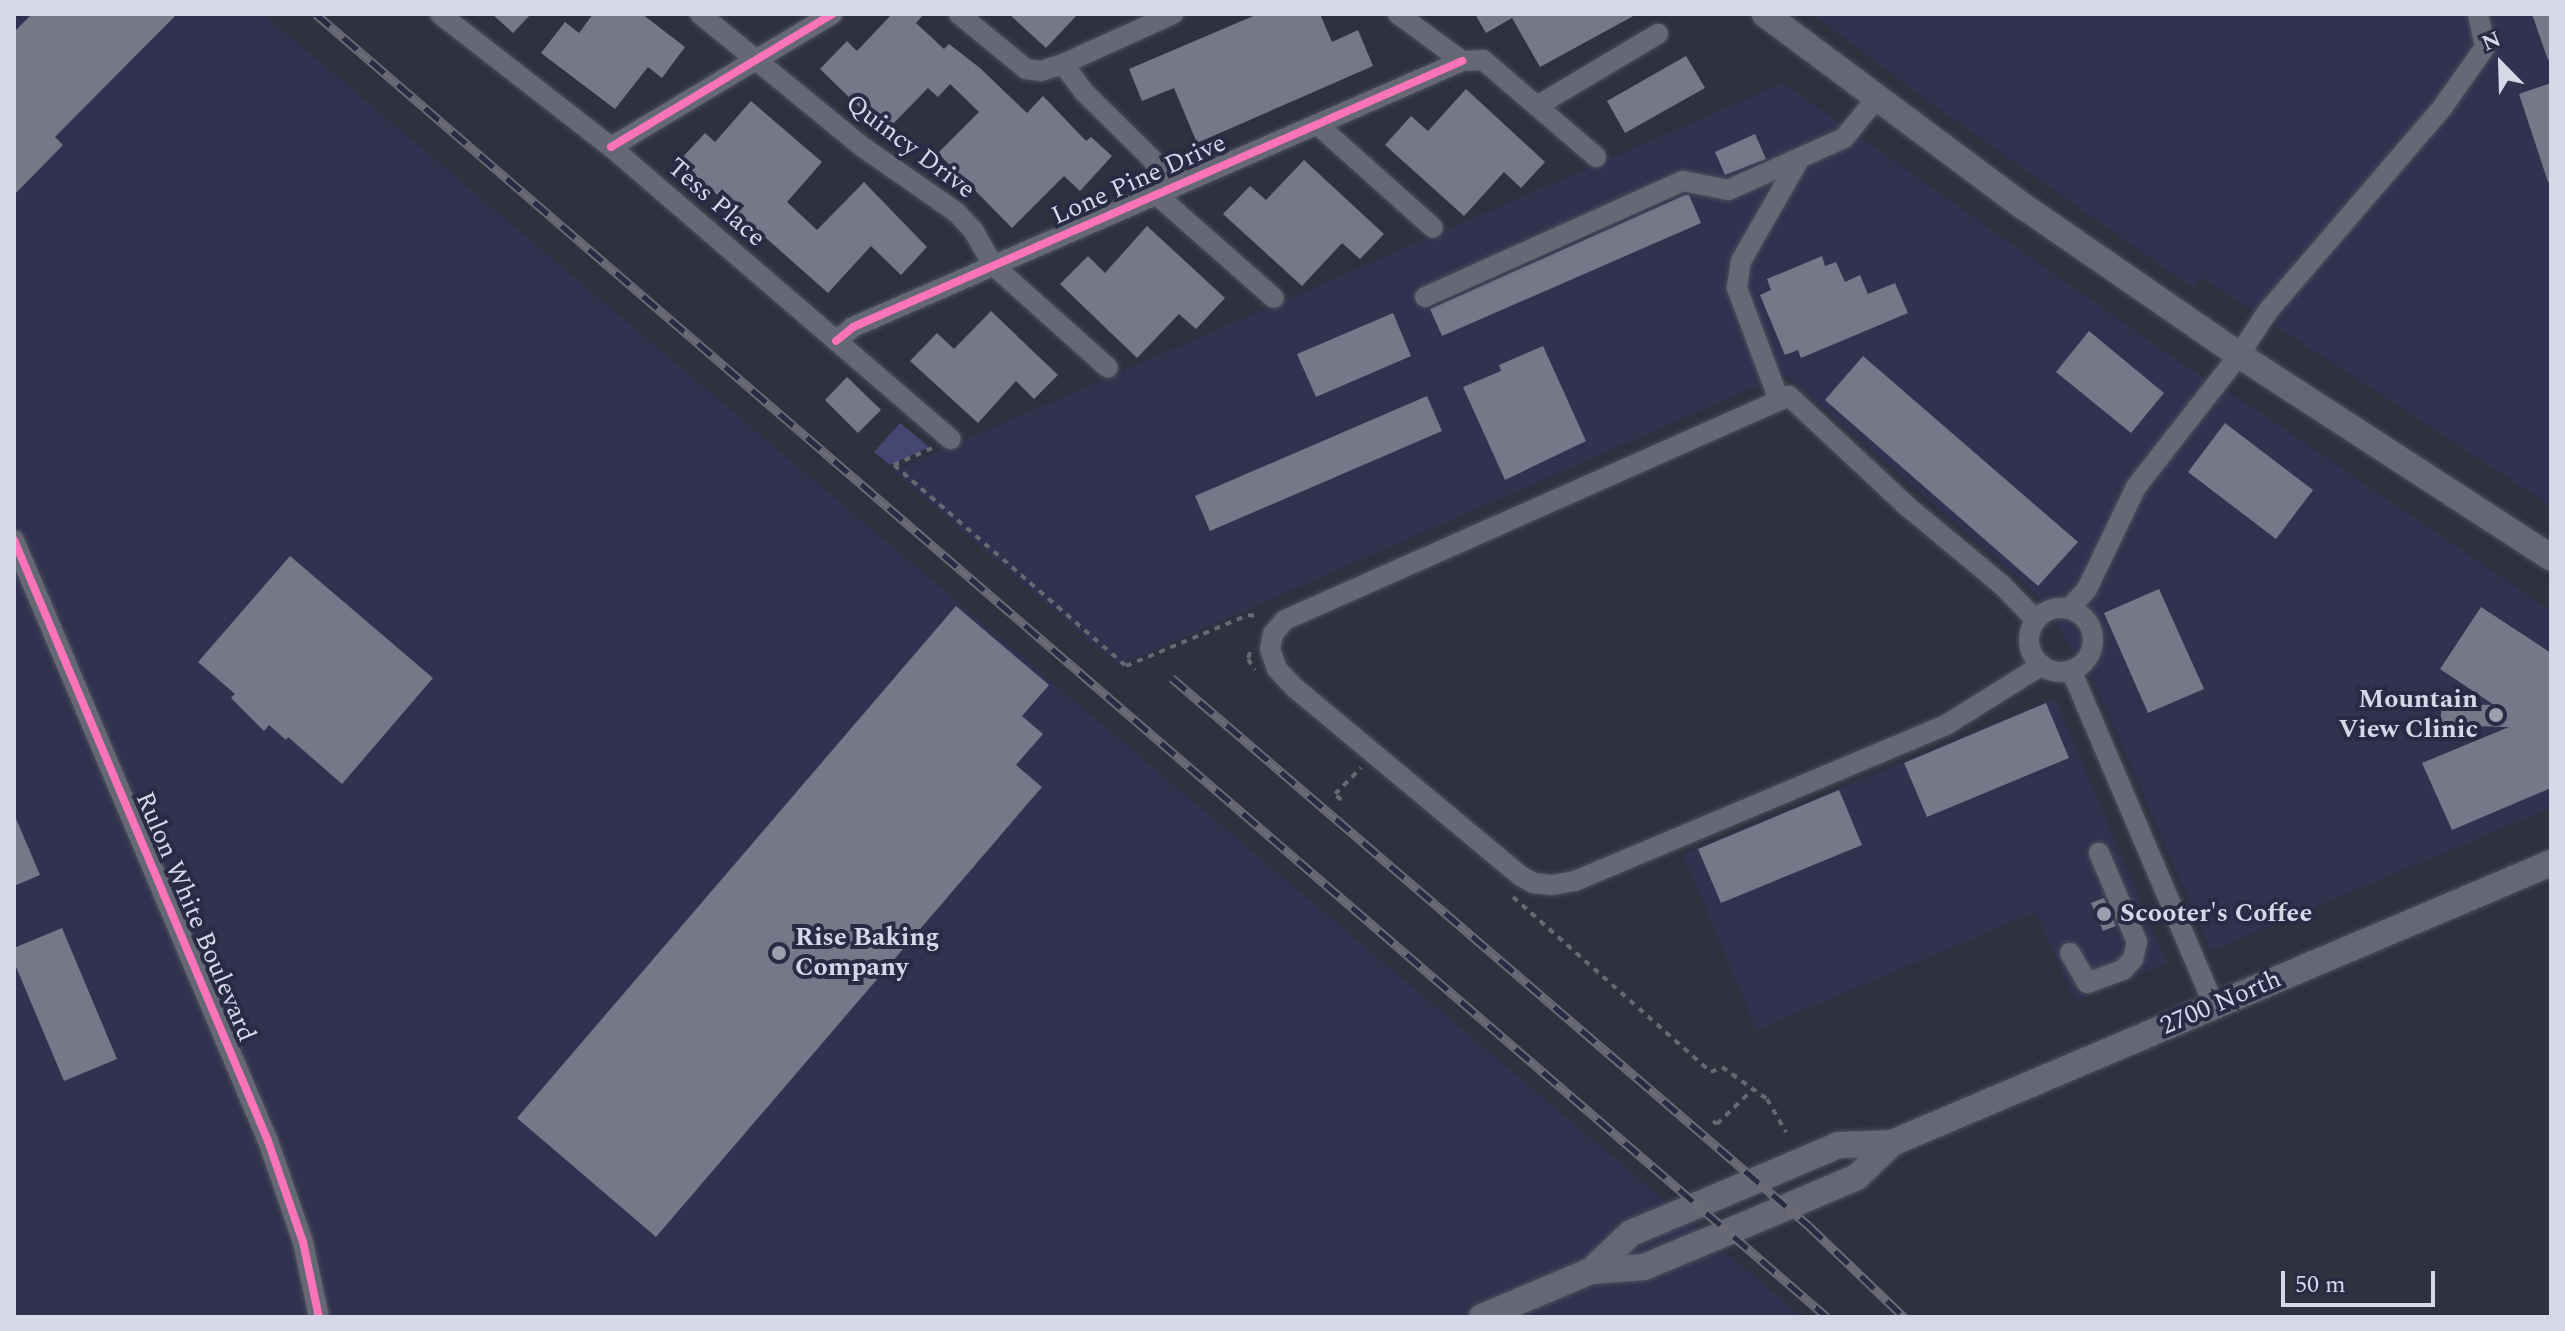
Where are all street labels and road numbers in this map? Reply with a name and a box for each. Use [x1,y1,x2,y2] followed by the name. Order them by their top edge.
[839,88,981,206] street label: Quincy Drive
[1047,128,1231,232] street label: Lone Pine Drive
[661,152,771,254] street label: Tess Place
[128,787,262,1047] street label: Rulon White Boulevard
[2156,964,2286,1042] street label: 2700 North

